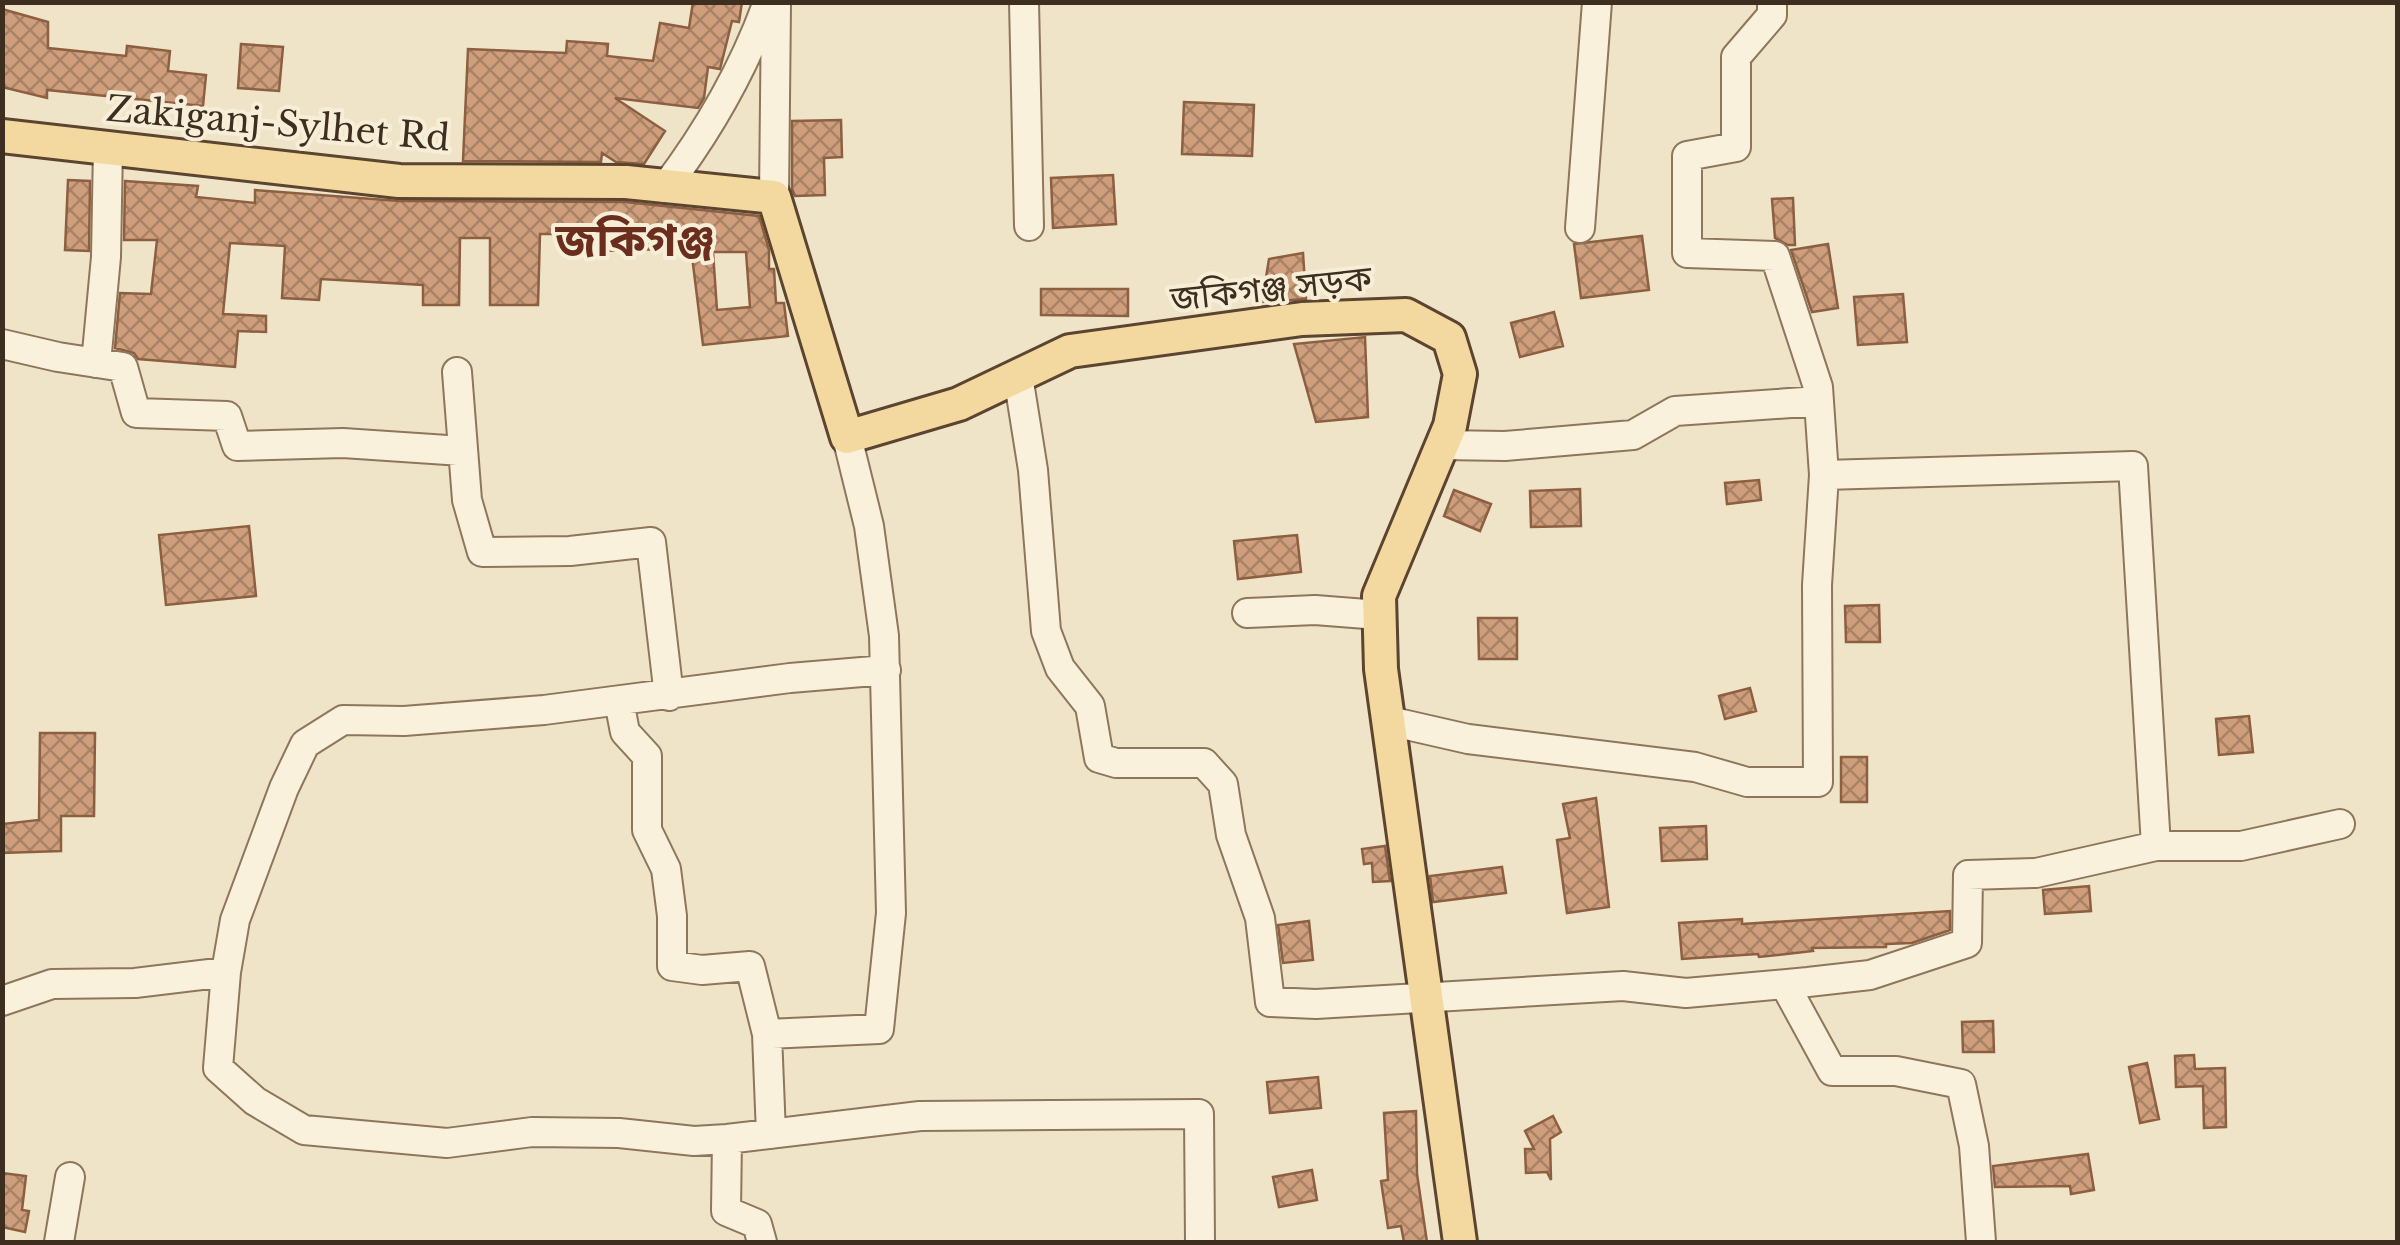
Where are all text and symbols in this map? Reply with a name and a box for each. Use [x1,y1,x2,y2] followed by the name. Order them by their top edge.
[104,87,452,159] street label: Zakiganj-Sylhet Rd
[555,212,714,268] district label: জকিগঞ্জ
[1167,256,1374,320] street label: জকিগঞ্জ সড়ক

